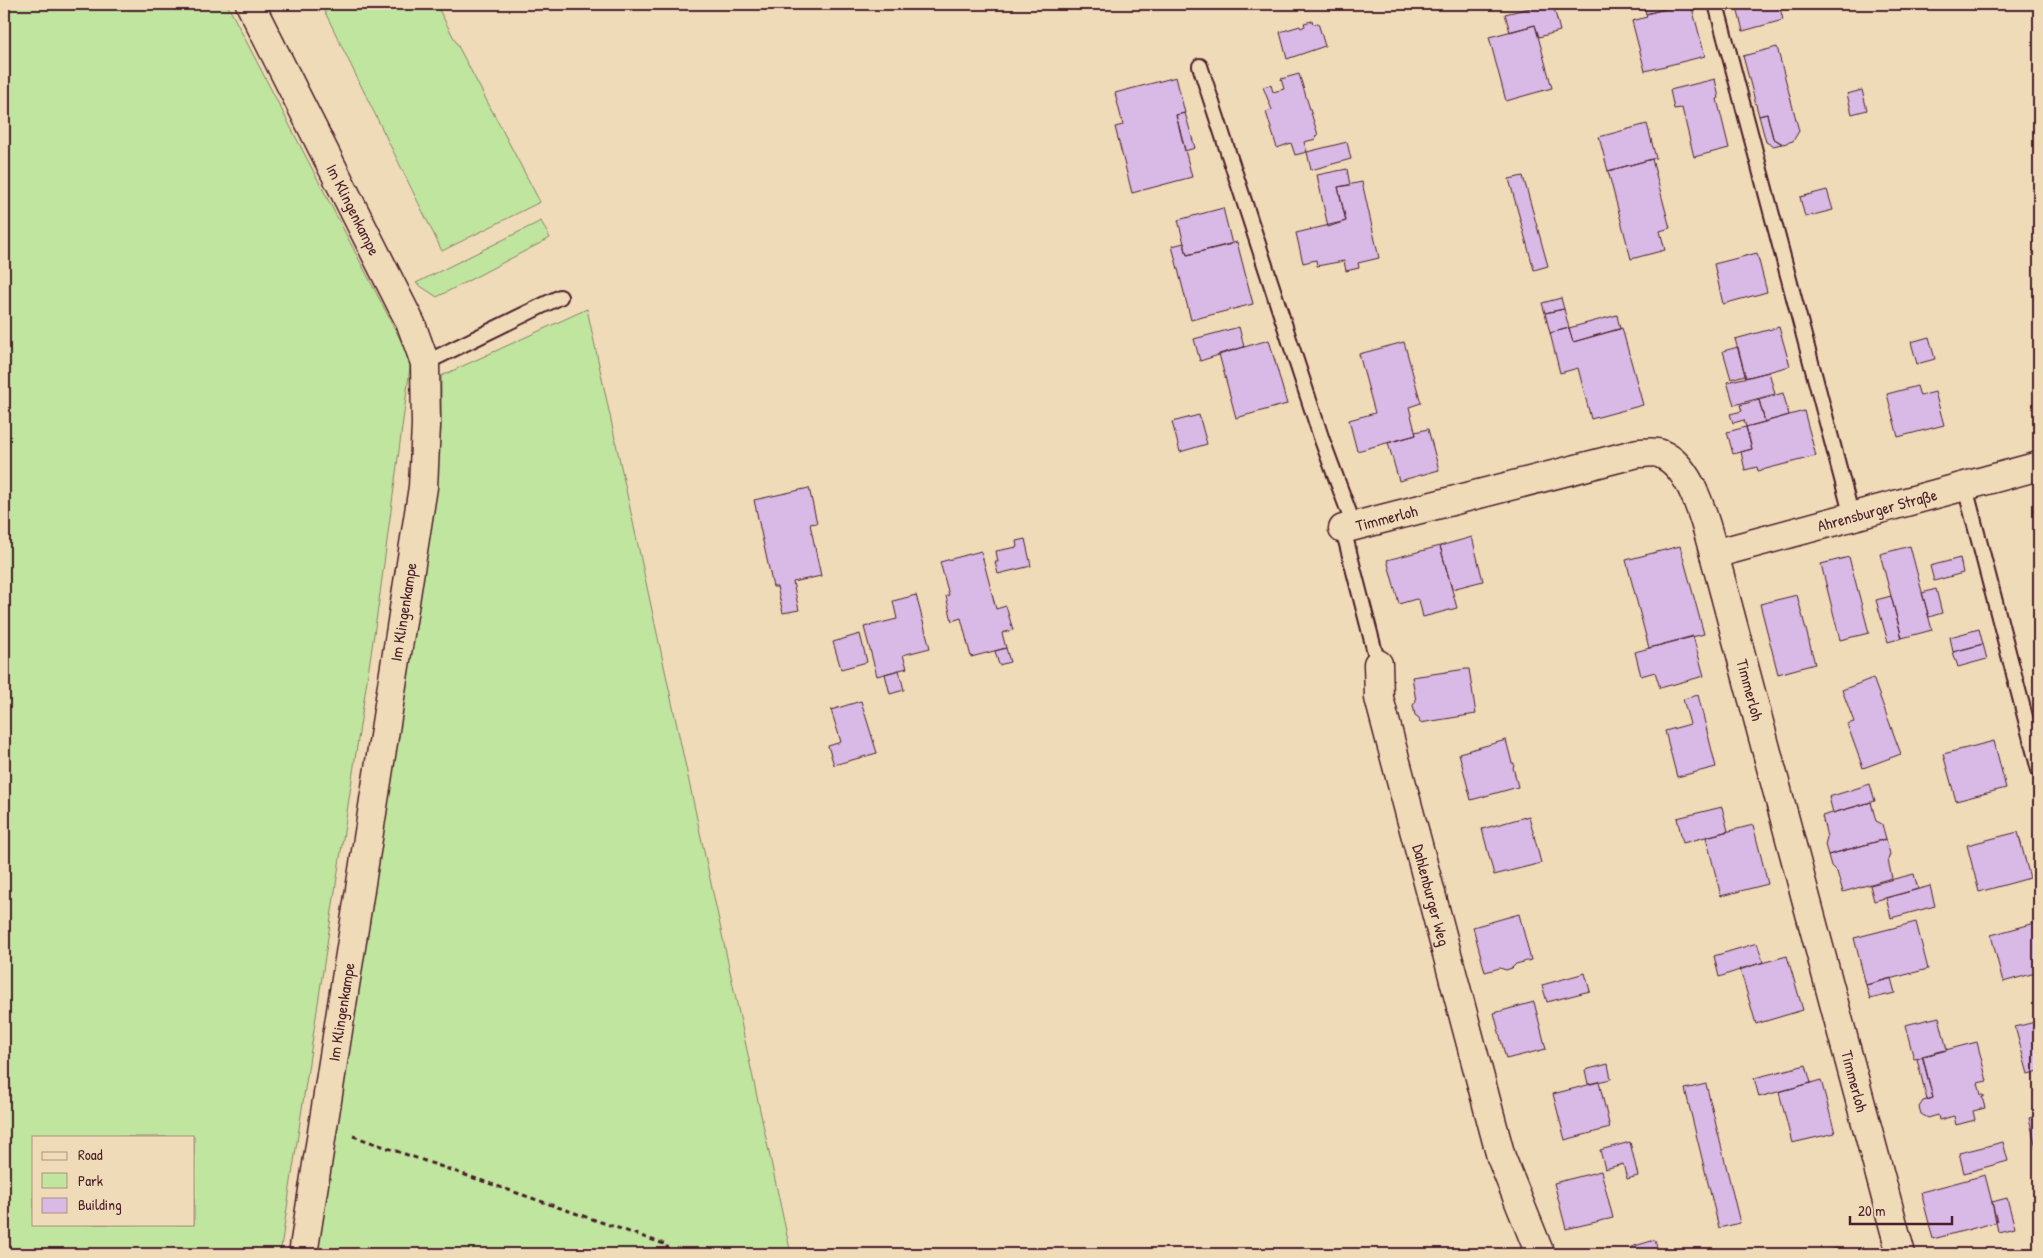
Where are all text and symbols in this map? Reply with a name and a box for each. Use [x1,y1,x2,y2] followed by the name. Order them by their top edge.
[321,160,386,259] street label: Im Klingenkampe
[1815,483,1940,537] street label: Ahrensburger Straße
[1353,499,1420,536] street label: Timmerloh
[384,561,422,663] street label: Im Klingenkampe
[1732,657,1769,723] street label: Timmerloh
[1407,842,1455,948] street label: Dahlenburger Weg
[322,961,360,1063] street label: Im Klingenkampe
[1836,1048,1874,1114] street label: Timmerloh
[32,1136,195,1226] legend
[78,1144,103,1165] text: Road
[78,1170,103,1191] text: Park
[1850,1193,1953,1225] scale bar
[78,1194,122,1215] text: Building
[1858,1200,1885,1221] text: 20 m

